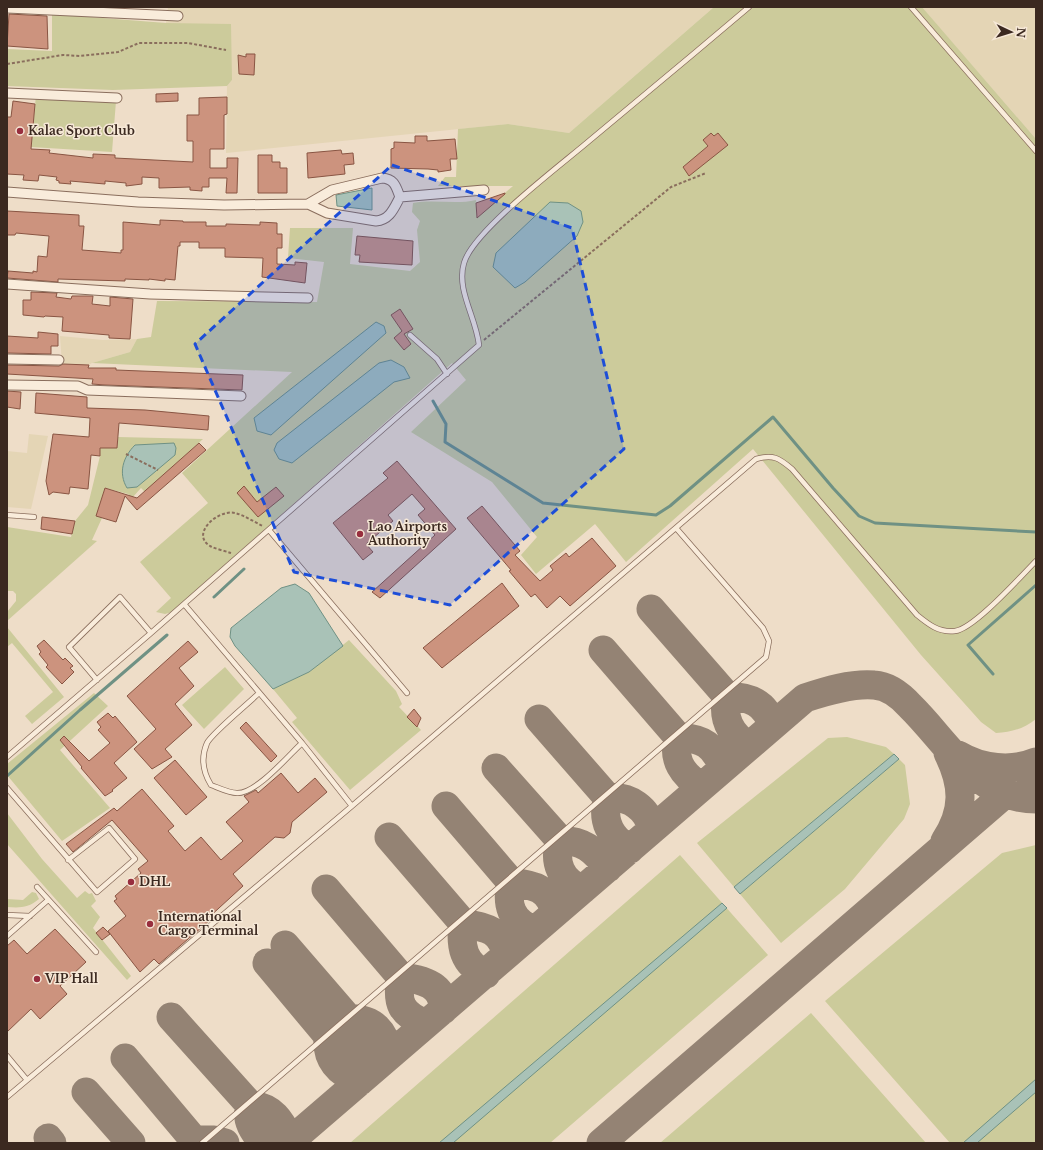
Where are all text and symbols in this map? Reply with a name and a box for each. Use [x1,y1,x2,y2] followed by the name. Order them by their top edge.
[991,12,1031,52] north arrow
[1014,27,1028,39] text: N
[28,123,135,138] place label: Kalae Sport Club
[15,126,25,136] marker: Kalae Sport Club
[367,519,447,548] place label: Lao Airports Authority
[355,529,365,539] marker: Lao Airports Authority
[139,874,170,889] place label: DHL
[126,877,136,887] marker: DHL
[158,909,259,938] place label: International Cargo Terminal
[145,919,155,929] marker: International Cargo Terminal
[44,971,99,986] place label: VIP Hall
[32,974,42,984] marker: VIP Hall

